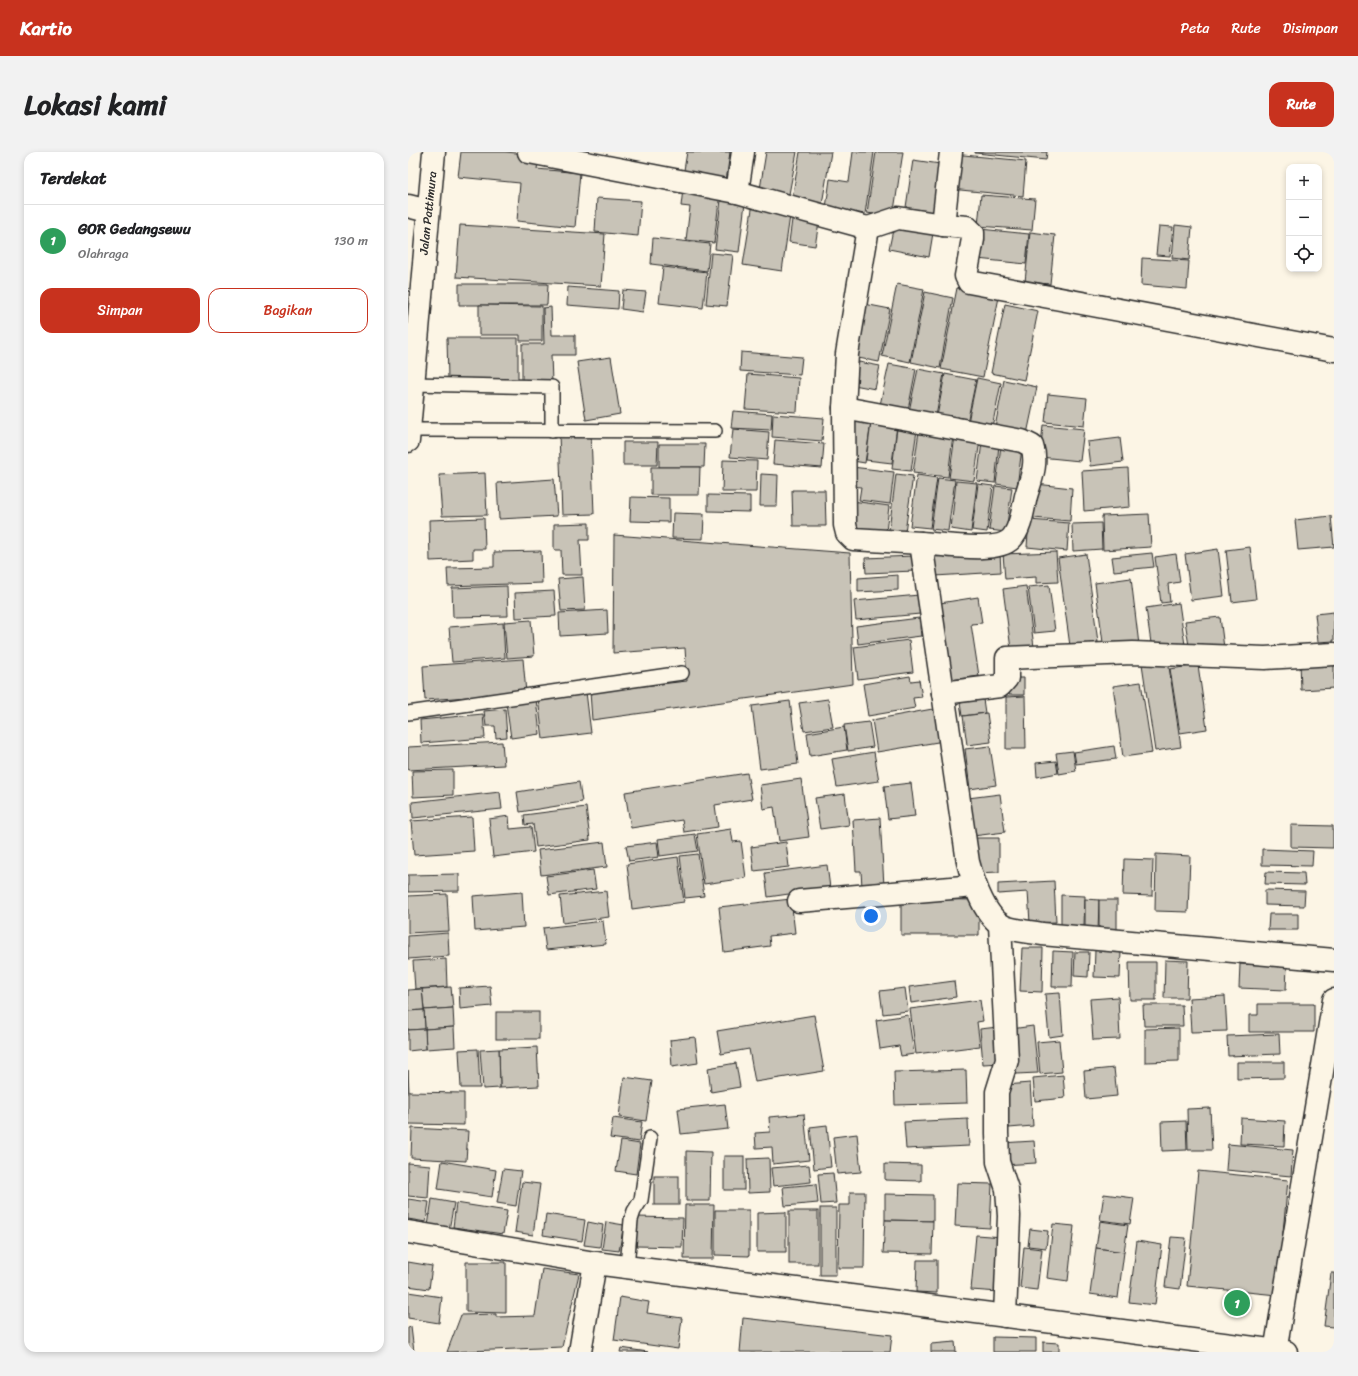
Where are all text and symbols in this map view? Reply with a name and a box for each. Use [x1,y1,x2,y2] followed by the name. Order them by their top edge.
[20,12,72,45] text: Kartio
[1181,16,1209,41] text: Peta
[1231,16,1261,41] text: Rute
[1283,16,1338,41] text: Disimpan
[24,80,166,129] text: Lokasi kami
[1269,82,1334,127] button: Rute
[40,163,106,193] text: Terdekat
[1286,164,1322,272] map controls
[1286,164,1322,200] button: +
[413,170,443,257] street label: Jalan Pattimura
[1286,200,1322,236] button: −
[78,216,191,242] text: GOR Gedangsewu
[50,229,56,252] text: 1
[334,229,368,252] text: 130 m
[1286,236,1322,272] button: locate
[78,242,128,265] text: Olahraga
[40,288,200,333] button: Simpan
[208,288,368,333] button: Bagikan
[861,906,881,926] your location
[1224,1288,1250,1318] pin: 1

